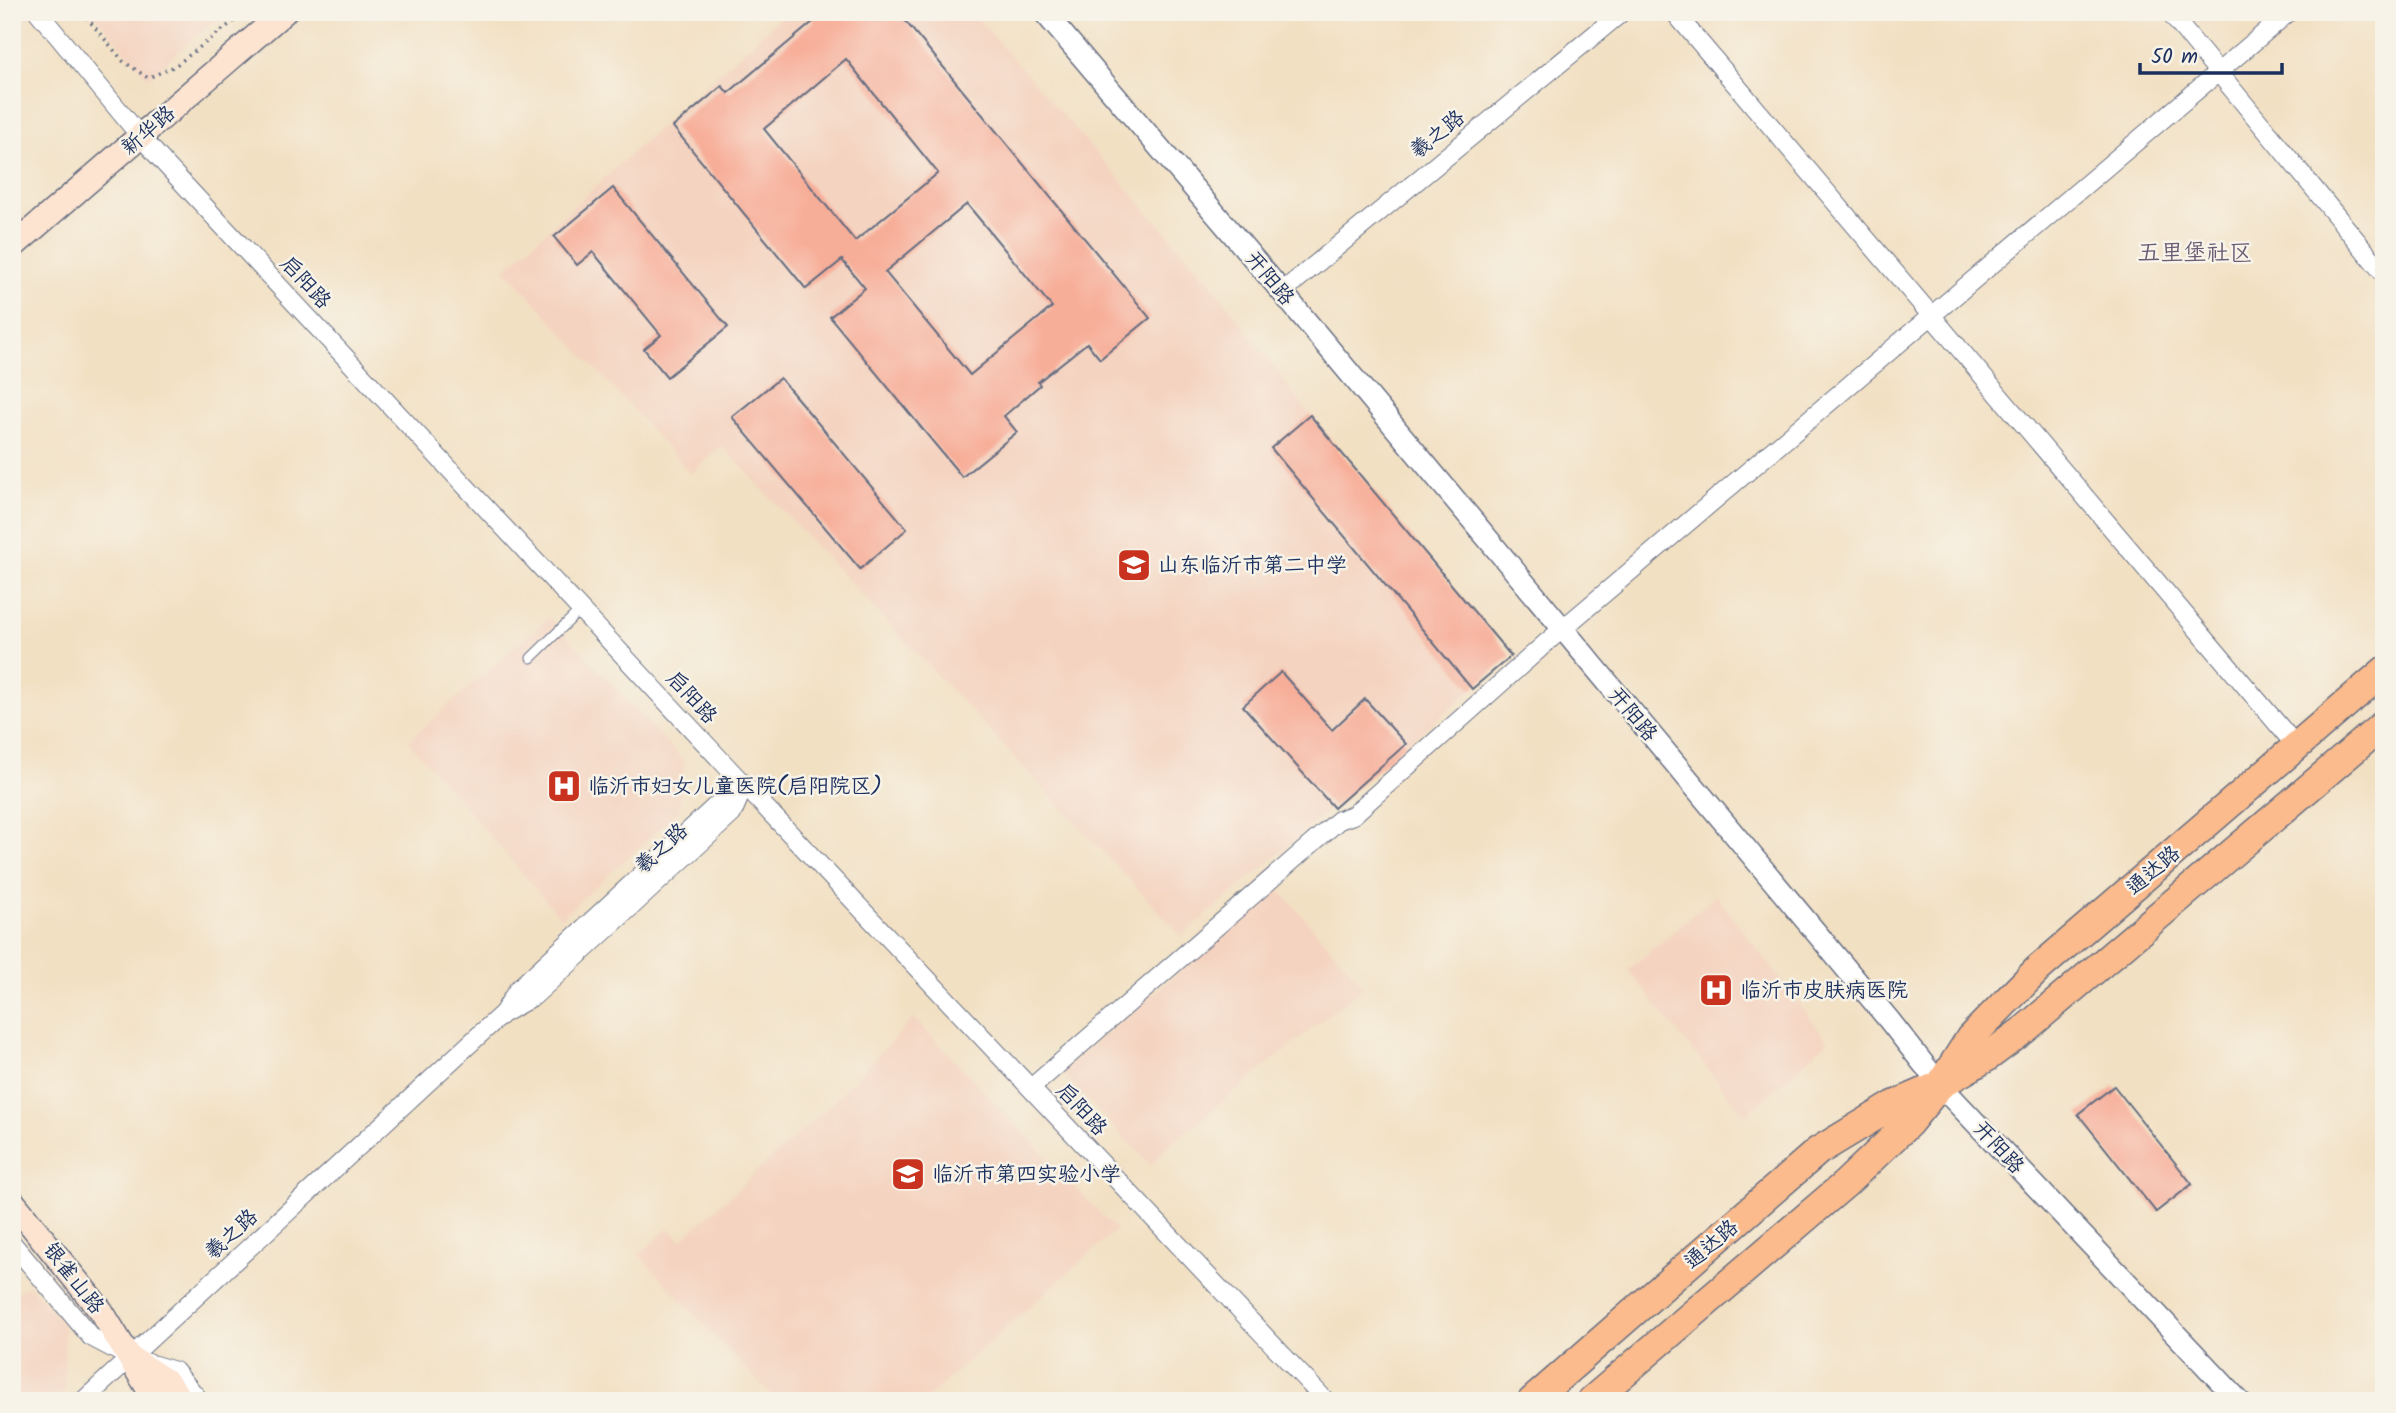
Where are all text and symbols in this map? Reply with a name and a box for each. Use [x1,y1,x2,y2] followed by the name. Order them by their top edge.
[2140,32,2282,76] scale bar
[2151,41,2198,74] text: 50 m
[114,98,184,164] street label: 新华路
[1403,103,1473,168] street label: 羲之路
[2138,236,2253,272] district label: 五里堡社区
[1236,244,1302,314] street label: 开阳路
[271,249,338,317] street label: 启阳路
[1115,546,1153,584] school or university icon: 山东临沂市第二中学
[1158,550,1347,583] place label: 山东临沂市第二中学
[657,664,724,732] street label: 启阳路
[1599,680,1665,750] street label: 开阳路
[545,767,583,805] hospital icon: 临沂市妇女儿童医院(启阳院区)
[588,771,882,804] place label: 临沂市妇女儿童医院(启阳院区)
[628,816,696,883] street label: 羲之路
[2119,838,2189,904] street label: 通达路
[1697,971,1735,1009] hospital icon: 临沂市皮肤病医院
[1740,975,1908,1008] place label: 临沂市皮肤病医院
[1047,1076,1114,1144] street label: 启阳路
[1964,1114,2031,1182] street label: 开阳路
[889,1155,927,1193] school or university icon: 临沂市第四实验小学
[932,1159,1121,1192] place label: 临沂市第四实验小学
[198,1202,266,1269] street label: 羲之路
[1677,1212,1747,1278] street label: 通达路
[34,1236,112,1322] street label: 银雀山路

